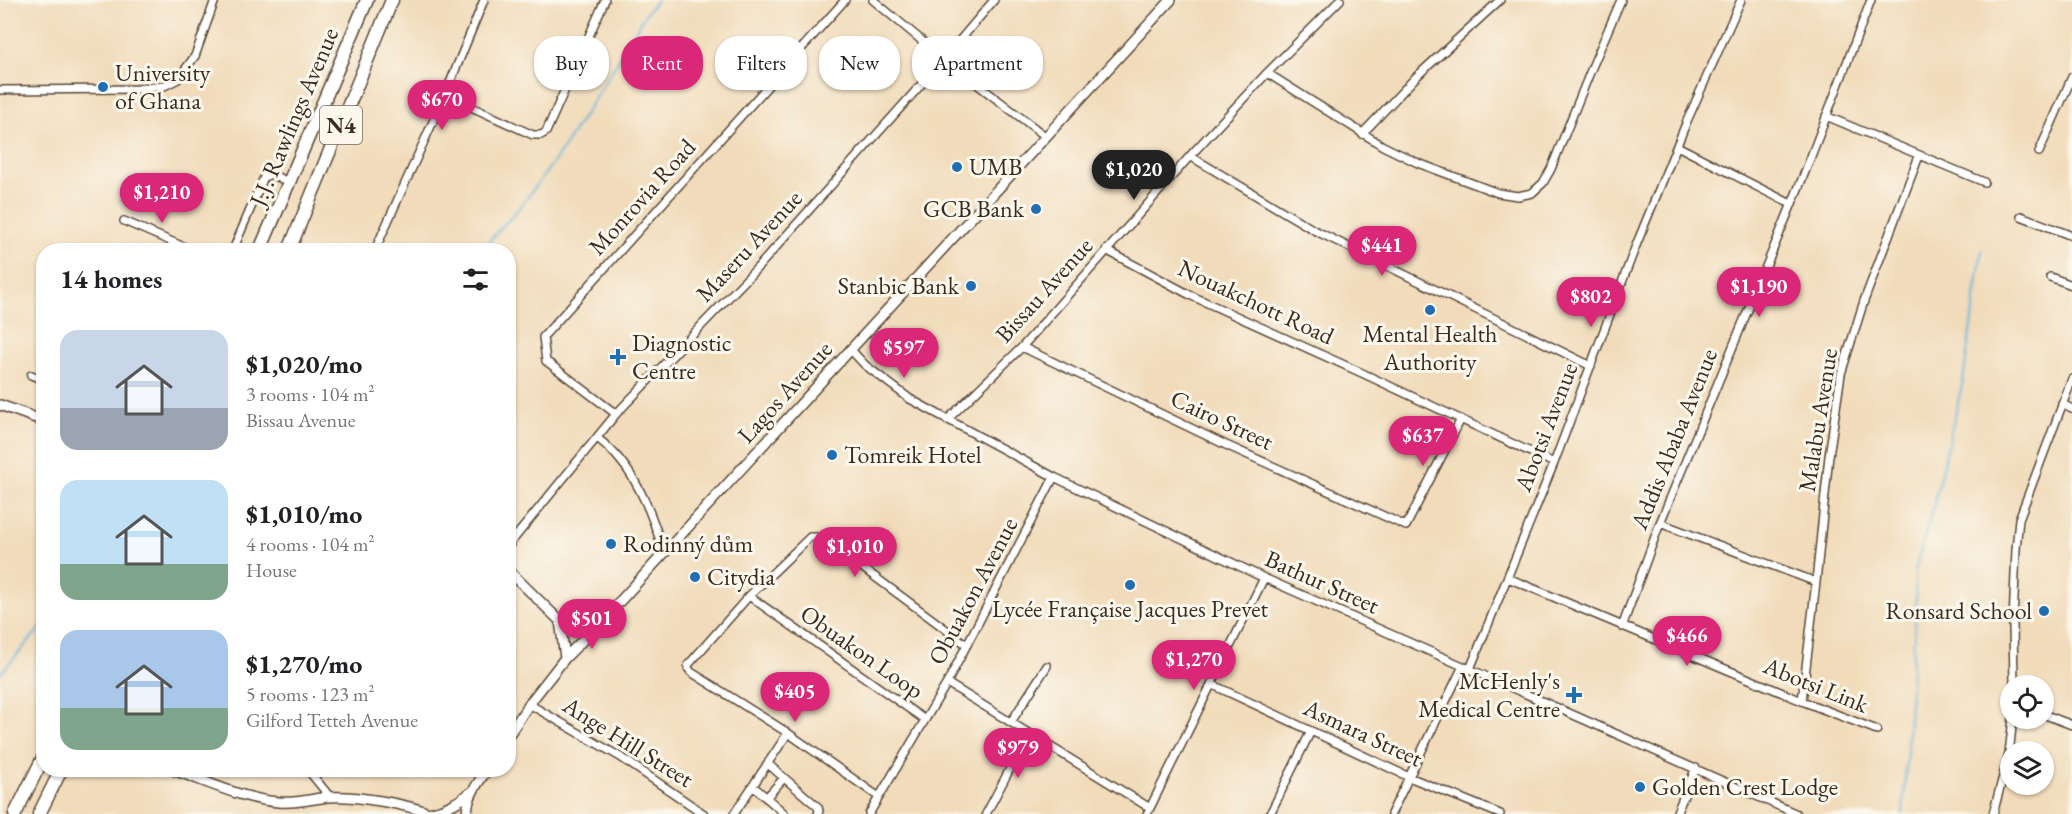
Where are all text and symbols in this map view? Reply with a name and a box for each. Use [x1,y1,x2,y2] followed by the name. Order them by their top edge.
[241,23,345,213] street label: J.J. Rawlings Avenue
[534,36,609,90] chip: Buy
[621,36,703,90] chip: Rent
[715,36,807,90] chip: Filters
[819,36,900,90] chip: New
[912,36,1043,90] chip: Apartment
[115,57,211,116] place label: University of Ghana
[96,80,110,94] marker: University of Ghana
[406,80,478,131] pin: $670
[422,86,462,112] text: $670
[320,106,362,144] road number: N4
[581,131,703,261] street label: Monrovia Road
[1085,150,1183,201] pin: $1,020
[969,151,1022,182] place label: UMB
[1106,156,1162,182] text: $1,020
[950,160,964,174] marker: UMB
[113,173,211,224] pin: $1,210
[134,179,190,205] text: $1,210
[689,183,808,308] street label: Maseru Avenue
[923,193,1025,224] place label: GCB Bank
[1029,202,1043,216] marker: GCB Bank
[1346,226,1418,277] pin: $441
[988,230,1099,349] street label: Bissau Avenue
[1362,232,1402,258] text: $441
[1173,252,1340,352] street label: Nouakchott Road
[60,262,162,296] text: 14 homes
[459,263,492,296] icon: filters
[1710,267,1808,318] pin: $1,190
[838,270,960,301] place label: Stanbic Bank
[1731,273,1787,299] text: $1,190
[1555,277,1627,328] pin: $802
[964,279,978,293] marker: Stanbic Bank
[1571,283,1611,309] text: $802
[1423,303,1437,317] marker: Mental Health Authority
[1363,318,1497,377] place label: Mental Health Authority
[632,327,731,386] place label: Diagnostic Centre
[868,328,940,379] pin: $597
[731,334,839,449] street label: Lagos Avenue
[884,334,924,360] text: $597
[1623,344,1724,535] street label: Addis Ababa Avenue
[1791,346,1844,494] street label: Malabu Avenue
[246,347,362,381] text: $1,020/mo
[609,348,627,366] marker: Diagnostic Centre
[108,354,180,426] icon: home
[1506,358,1584,497] street label: Abotsi Avenue
[246,381,374,407] text: 3 rooms · 104 m²
[1166,382,1279,457] street label: Cairo Street
[246,407,355,433] text: Bissau Avenue
[1387,416,1459,467] pin: $637
[1403,422,1443,448] text: $637
[844,439,982,470] place label: Tomreik Hotel
[825,448,839,462] marker: Tomreik Hotel
[246,497,362,531] text: $1,010/mo
[108,504,180,576] icon: home
[921,512,1024,670] street label: Obuakon Avenue
[806,527,904,578] pin: $1,010
[623,528,754,559] place label: Rodinný dům
[246,531,374,557] text: 4 rooms · 104 m²
[827,533,883,559] text: $1,010
[604,537,618,551] marker: Rodinný dům
[1260,543,1385,621] street label: Bathur Street
[246,557,297,583] text: House
[707,561,775,592] place label: Citydia
[688,570,702,584] marker: Citydia
[1123,578,1137,592] marker: Lycée Française Jacques Prevet
[992,593,1269,624] place label: Lycée Française Jacques Prevet
[1886,595,2032,626] place label: Ronsard School
[795,598,930,706] street label: Obuakon Loop
[556,599,628,650] pin: $501
[2037,604,2051,618] marker: Ronsard School
[572,605,612,631] text: $501
[1651,616,1723,667] pin: $466
[1667,622,1707,648] text: $466
[1145,640,1243,691] pin: $1,270
[1166,646,1222,672] text: $1,270
[246,647,362,681] text: $1,270/mo
[1758,649,1874,720] street label: Abotsi Link
[108,654,180,726] icon: home
[1418,665,1560,724] place label: McHenly's Medical Centre
[759,672,831,723] pin: $405
[2000,675,2054,795] map controls
[2000,675,2054,729] button: locate
[775,678,815,704] text: $405
[246,681,374,707] text: 5 rooms · 123 m²
[1565,686,1583,704] marker: McHenly's Medical Centre
[556,689,700,794] street label: Ange Hill Street
[1298,691,1428,774] street label: Asmara Street
[246,707,418,733] text: Gilford Tetteh Avenue
[982,728,1054,779] pin: $979
[998,734,1038,760] text: $979
[2000,741,2054,795] button: layers
[1652,771,1838,802] place label: Golden Crest Lodge
[1633,780,1647,794] marker: Golden Crest Lodge

